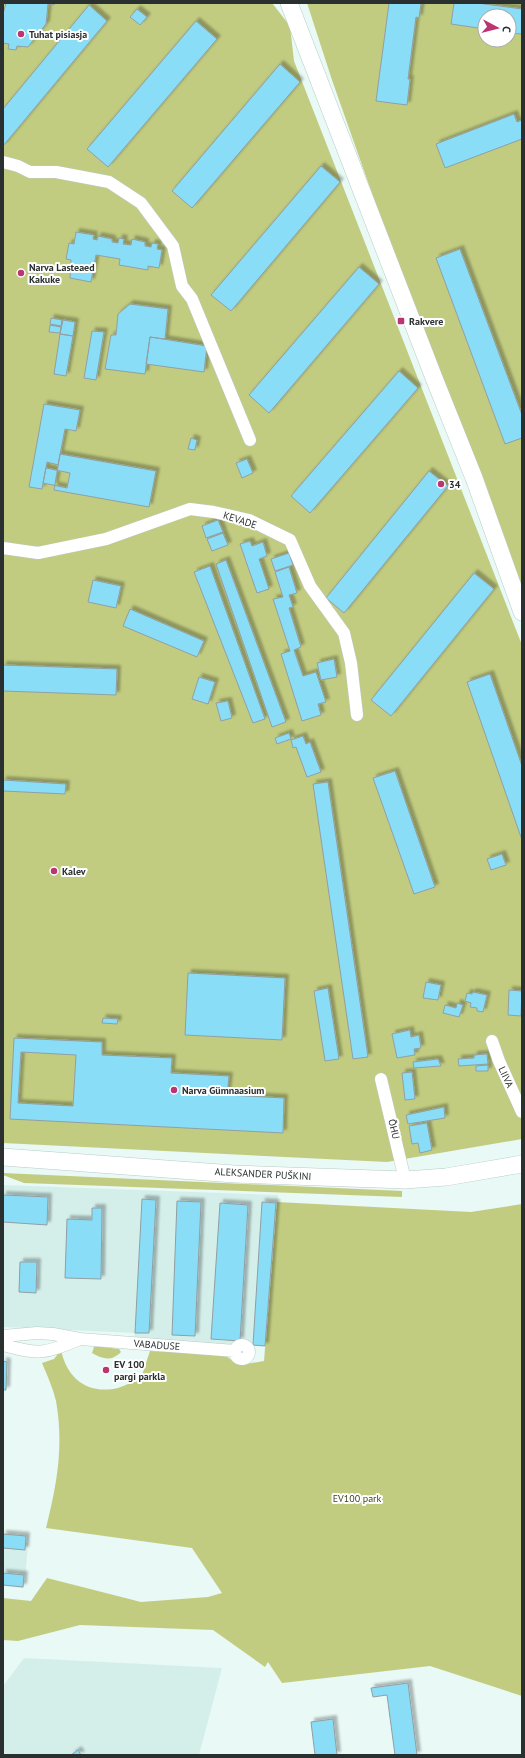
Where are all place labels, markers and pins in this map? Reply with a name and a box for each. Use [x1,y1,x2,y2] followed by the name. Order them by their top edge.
[29,28,87,41] place label: Tuhat pisiasja
[16,29,26,39] marker: Tuhat pisiasja
[29,261,95,286] place label: Narva Lasteaed Kakuke
[16,268,26,278] marker: Narva Lasteaed Kakuke
[409,315,443,328] place label: Rakvere
[396,316,406,326] marker: Rakvere
[449,478,461,491] place label: 34
[436,479,446,489] marker: 34
[62,865,86,878] place label: Kalev
[49,866,59,876] marker: Kalev
[182,1084,264,1097] place label: Narva Gümnaasium
[169,1085,179,1095] marker: Narva Gümnaasium
[114,1358,165,1383] place label: EV 100 pargi parkla
[101,1365,111,1375] marker: EV 100 pargi parkla

